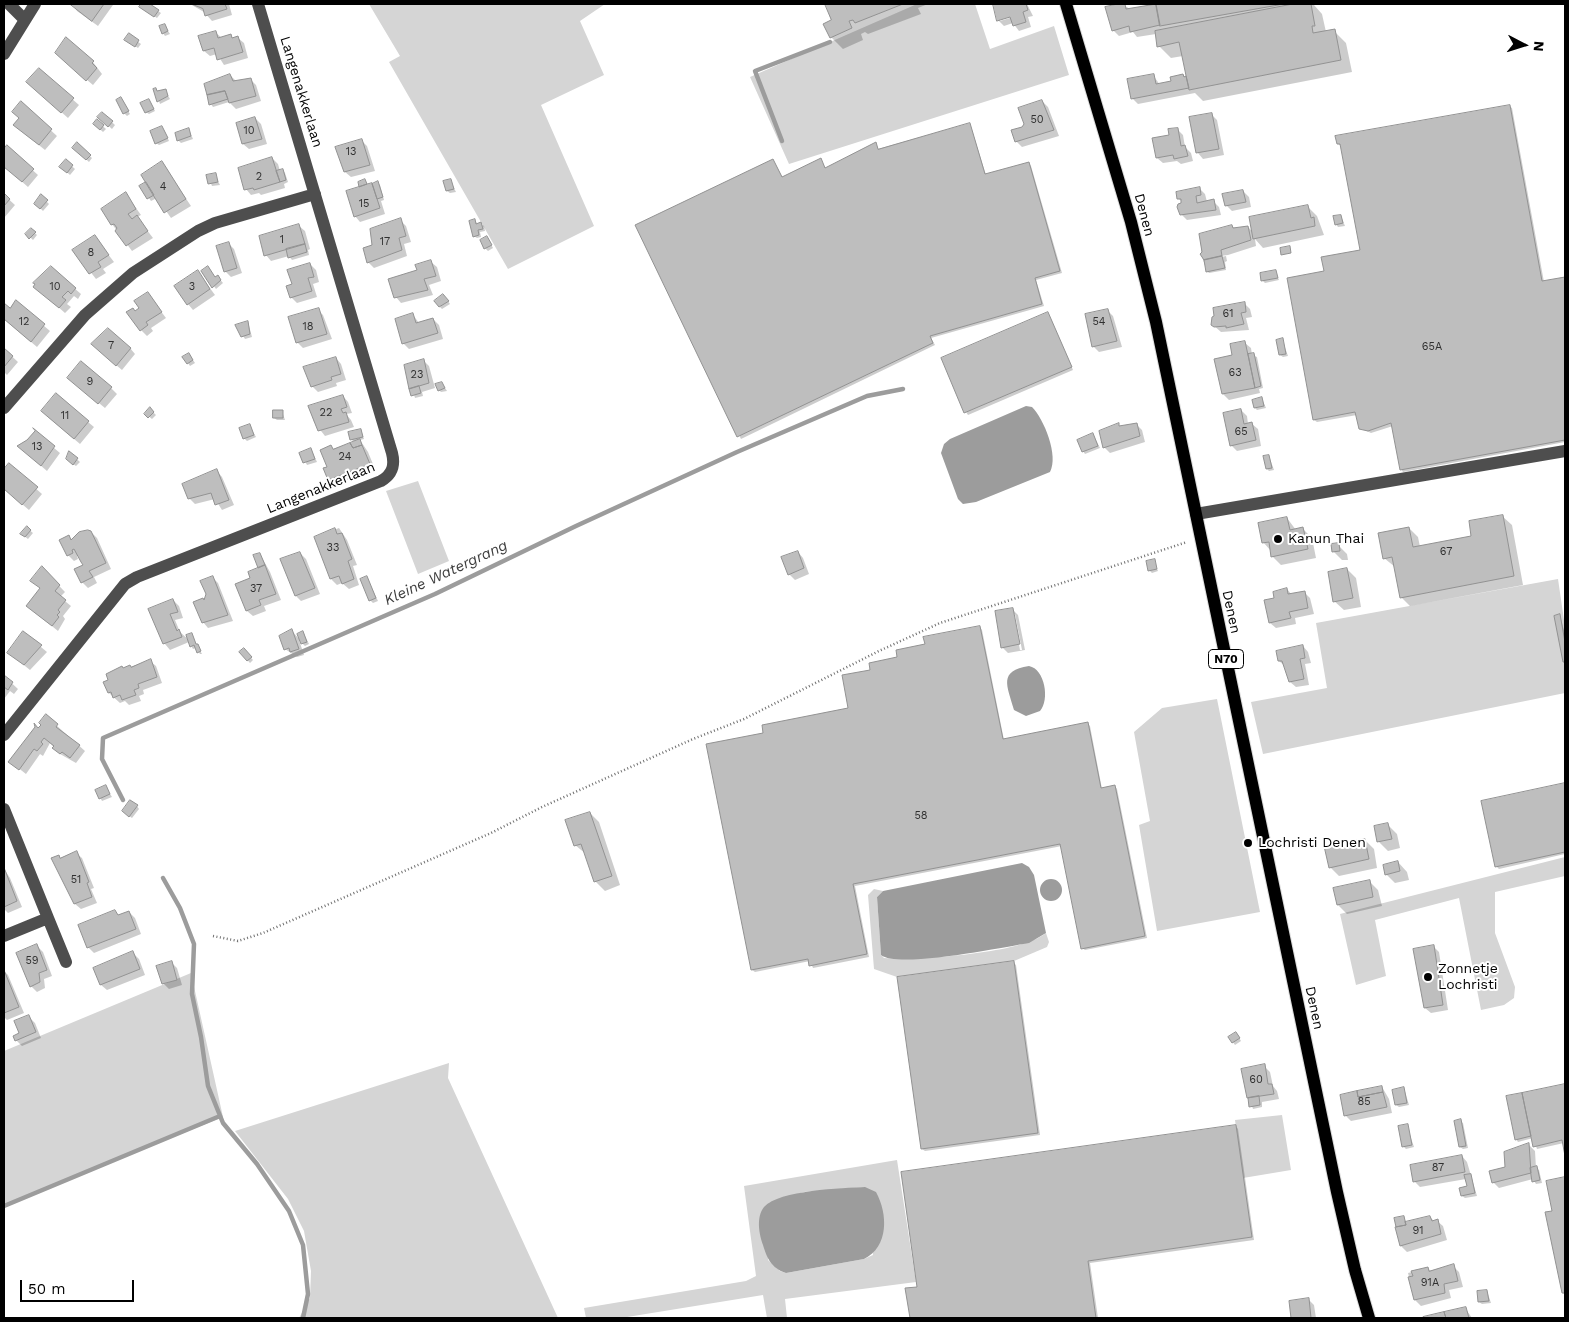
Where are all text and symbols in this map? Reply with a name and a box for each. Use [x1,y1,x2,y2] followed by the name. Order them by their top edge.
[1499,20,1549,70] north arrow
[276,34,326,150] street label: Langenakkerlaan
[1531,40,1547,52] text: N
[1030,113,1044,127] house number: 50
[243,124,255,138] house number: 10
[346,145,356,159] house number: 13
[256,170,262,184] house number: 2
[160,180,166,194] house number: 4
[1130,192,1158,238] street label: Denen
[359,197,369,211] house number: 15
[280,233,284,247] house number: 1
[380,235,390,249] house number: 17
[88,246,94,260] house number: 8
[49,280,61,294] house number: 10
[189,280,195,294] house number: 3
[1223,307,1233,321] house number: 61
[19,315,29,329] house number: 12
[1092,315,1106,329] house number: 54
[302,320,314,334] house number: 18
[108,339,114,353] house number: 7
[1422,340,1442,354] house number: 65A
[1228,366,1242,380] house number: 63
[411,368,423,382] house number: 23
[87,375,93,389] house number: 9
[320,406,332,420] house number: 22
[61,409,69,423] house number: 11
[1234,425,1248,439] house number: 65
[32,440,42,454] house number: 13
[339,450,351,464] house number: 24
[264,459,378,517] street label: Langenakkerlaan
[1288,531,1364,547] place label: Kanun Thai
[1272,533,1284,545] marker: Kanun Thai
[381,537,511,609] water label: Kleine Watergrang
[327,541,339,555] house number: 33
[1440,545,1452,559] house number: 67
[250,582,262,596] house number: 37
[1218,589,1244,635] street label: Denen
[1208,650,1244,669] road number: N70
[914,809,928,823] house number: 58
[1258,835,1366,851] place label: Lochristi Denen
[1242,837,1254,849] marker: Lochristi Denen
[71,873,81,887] house number: 51
[25,954,39,968] house number: 59
[1438,961,1498,994] place label: Zonnetje Lochristi
[1422,971,1434,983] marker: Zonnetje Lochristi
[1301,985,1327,1031] street label: Denen
[1249,1073,1263,1087] house number: 60
[1357,1095,1371,1109] house number: 85
[1432,1161,1444,1175] house number: 87
[1412,1224,1424,1238] house number: 91
[22,1270,136,1302] scale bar
[1421,1276,1439,1290] house number: 91A
[28,1280,65,1298] text: 50 m

